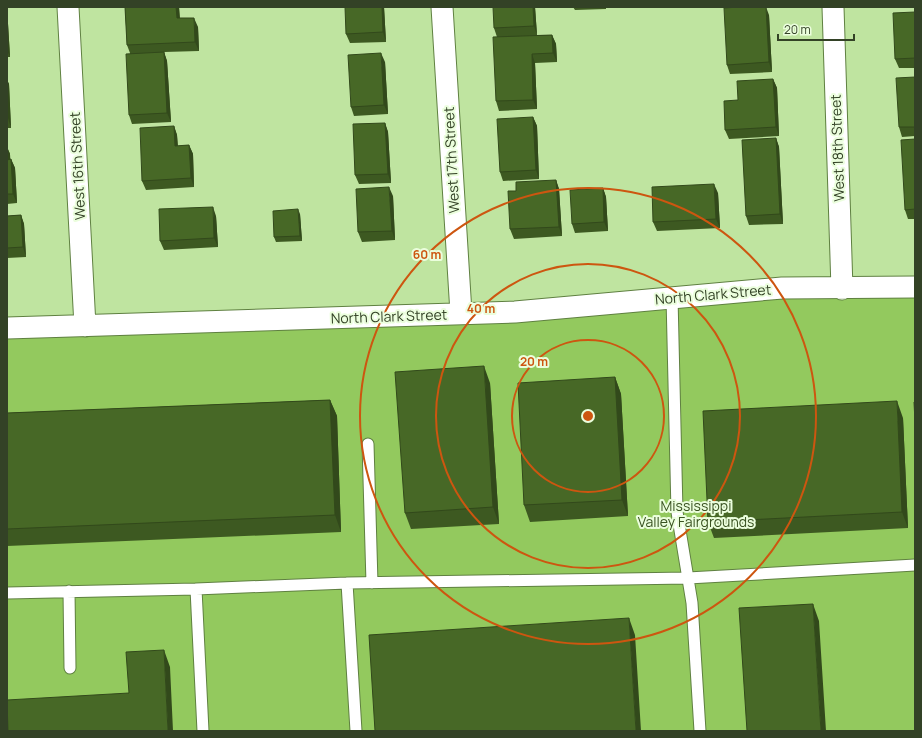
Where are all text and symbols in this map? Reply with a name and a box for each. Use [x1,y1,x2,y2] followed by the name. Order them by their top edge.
[778,16,854,42] scale bar
[784,21,811,38] text: 20 m
[826,93,848,202] street label: West 18th Street
[439,106,463,214] street label: West 17th Street
[65,111,89,221] street label: West 16th Street
[413,246,441,263] text: 60 m
[654,279,772,309] street label: North Clark Street
[467,300,495,317] text: 40 m
[330,304,448,328] street label: North Clark Street
[520,353,548,370] text: 20 m
[581,409,595,423] centre of rings
[638,496,754,531] park label: Mississippi Valley Fairgrounds

